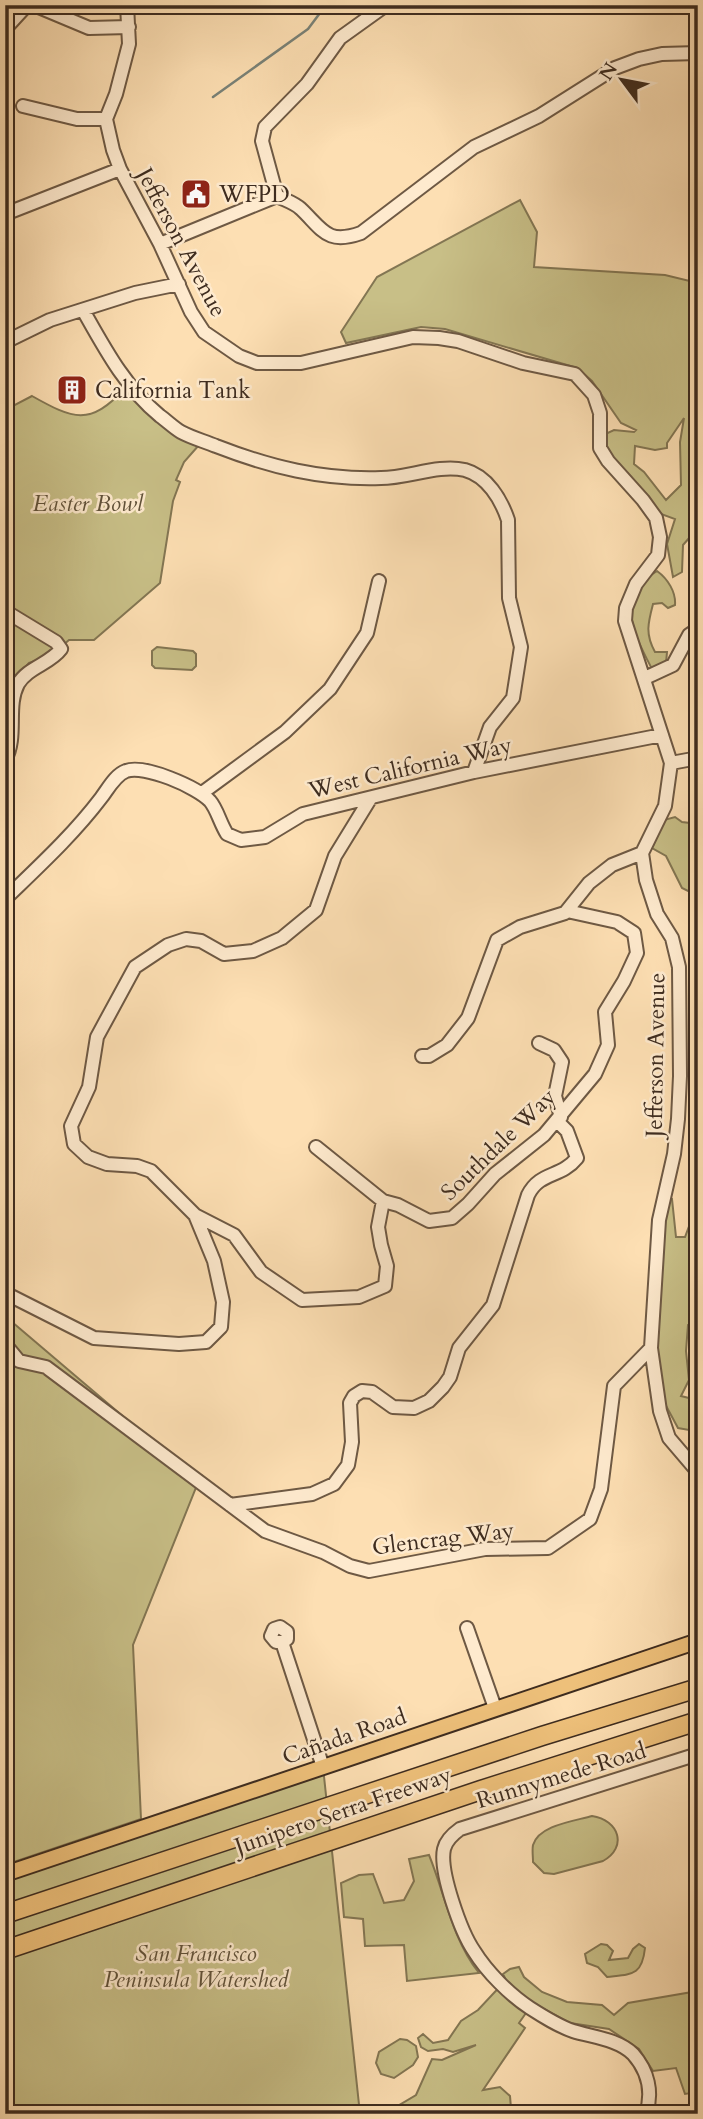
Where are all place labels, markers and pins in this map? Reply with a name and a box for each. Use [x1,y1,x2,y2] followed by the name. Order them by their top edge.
[179,177,213,211] public building icon: WFPD
[218,179,290,210] place label: WFPD
[55,373,89,407] building icon: California Tank
[95,375,251,406] place label: California Tank

